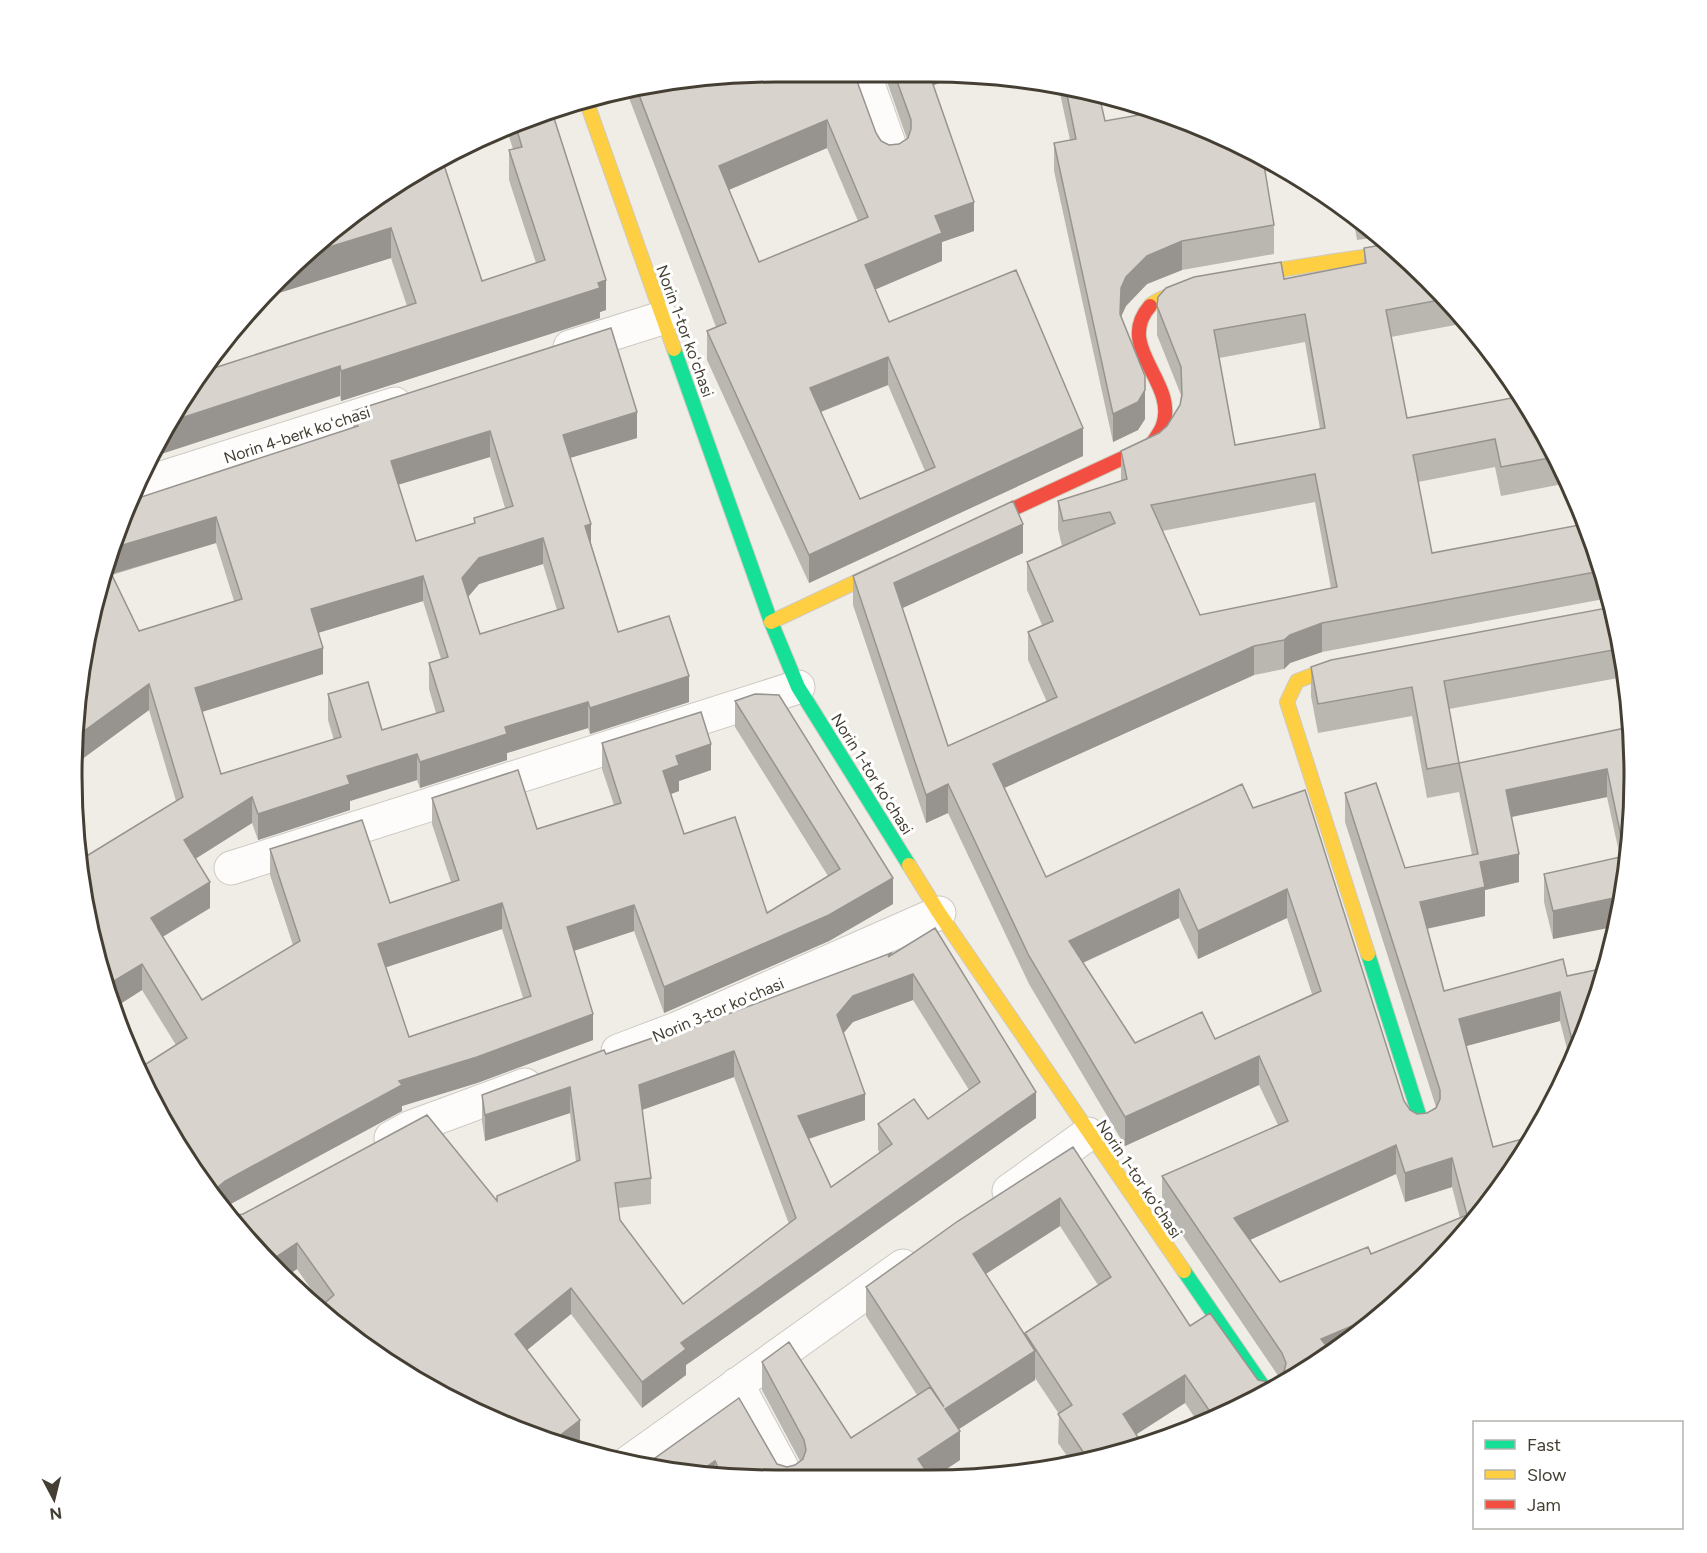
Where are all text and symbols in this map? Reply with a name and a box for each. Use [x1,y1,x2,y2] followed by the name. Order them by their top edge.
[652,262,718,400] street label: Norin 1-tor koʻchasi
[221,402,373,468] street label: Norin 4-berk koʻchasi
[827,710,917,838] street label: Norin 1-tor koʻchasi
[649,974,787,1046] street label: Norin 3-tor koʻchasi
[1092,1116,1186,1242] street label: Norin 1-tor koʻchasi
[1473,1421,1683,1529] legend
[1527,1434,1561,1456] text: Fast
[1527,1464,1566,1486] text: Slow
[24,1469,84,1529] north arrow
[1527,1494,1561,1516] text: Jam
[48,1503,63,1524] text: N

